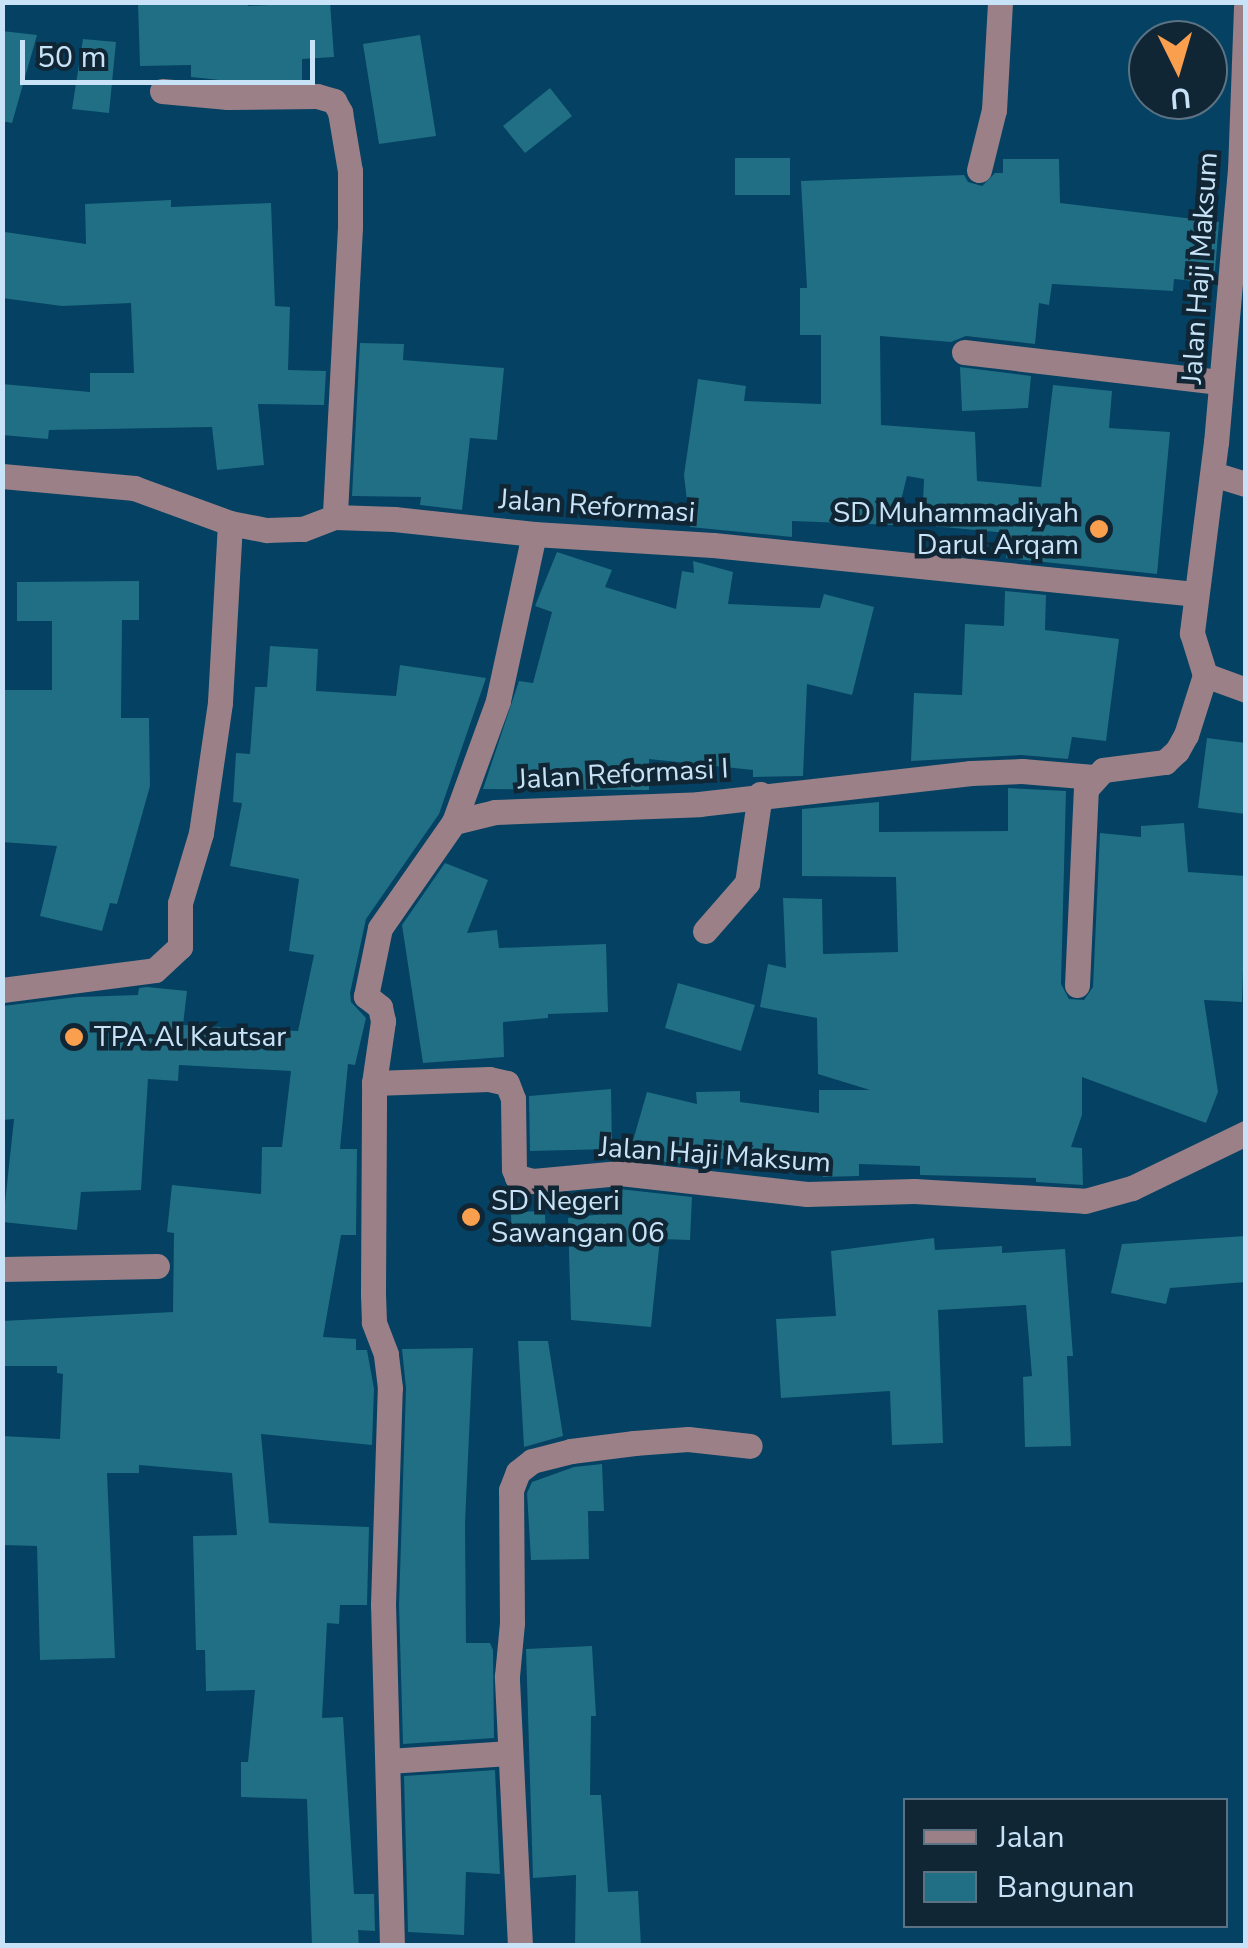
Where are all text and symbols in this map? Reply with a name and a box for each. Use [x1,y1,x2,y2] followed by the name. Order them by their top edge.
[25,20,320,82] scale bar
[1128,20,1228,120] north arrow
[37,37,106,78] text: 50 m
[1168,78,1192,118] text: U
[1175,151,1225,385] street label: Jalan Haji Maksum
[498,482,696,530] street label: Jalan Reformasi
[833,496,1079,562] place label: SD Muhammadiyah Darul Arqam
[1088,518,1110,540] marker: SD Muhammadiyah Darul Arqam
[517,752,729,796] street label: Jalan Reformasi I
[94,1020,286,1054] place label: TPA Al Kautsar
[63,1026,85,1048] marker: TPA Al Kautsar
[598,1130,832,1180] street label: Jalan Haji Maksum
[491,1184,665,1250] place label: SD Negeri Sawangan 06
[460,1206,482,1228] marker: SD Negeri Sawangan 06
[903,1798,1228,1928] legend
[997,1817,1064,1858] text: Jalan
[997,1867,1135,1908] text: Bangunan

